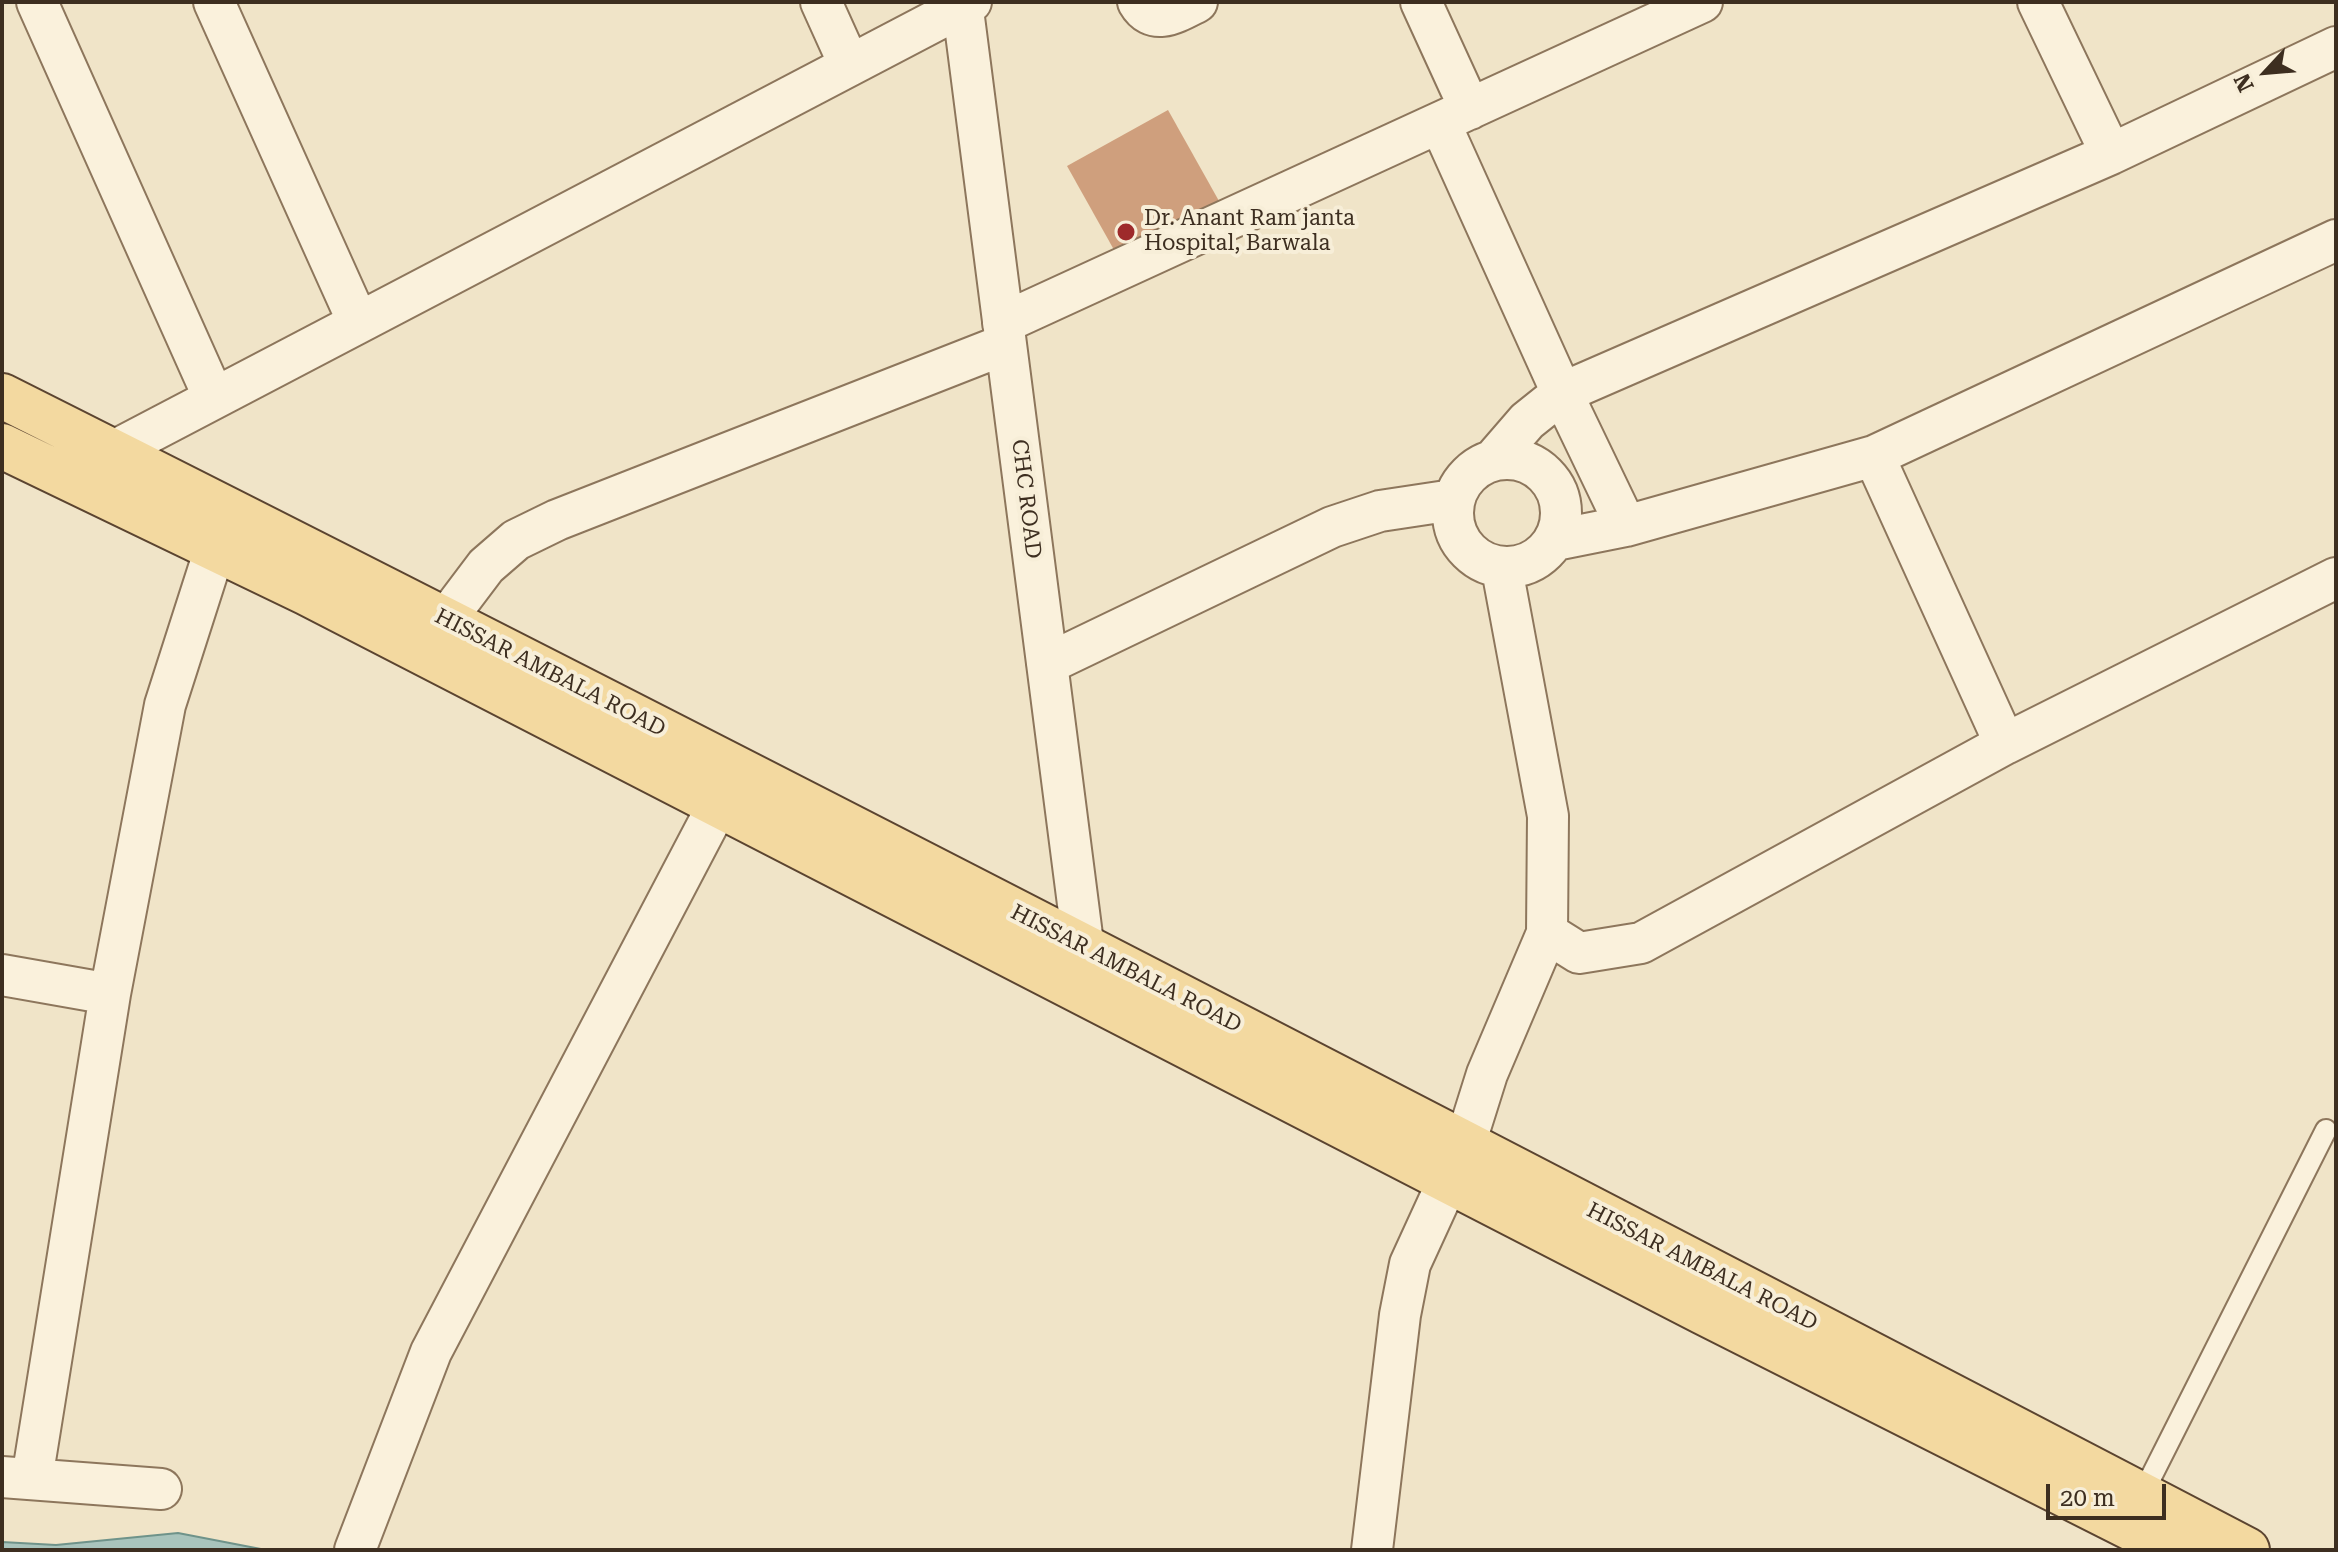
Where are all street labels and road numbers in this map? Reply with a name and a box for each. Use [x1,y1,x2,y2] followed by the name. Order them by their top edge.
[1006,438,1046,560] street label: CHC ROAD
[430,603,670,743] street label: HISSAR AMBALA ROAD
[1006,899,1246,1039] street label: HISSAR AMBALA ROAD
[1582,1197,1822,1337] street label: HISSAR AMBALA ROAD

